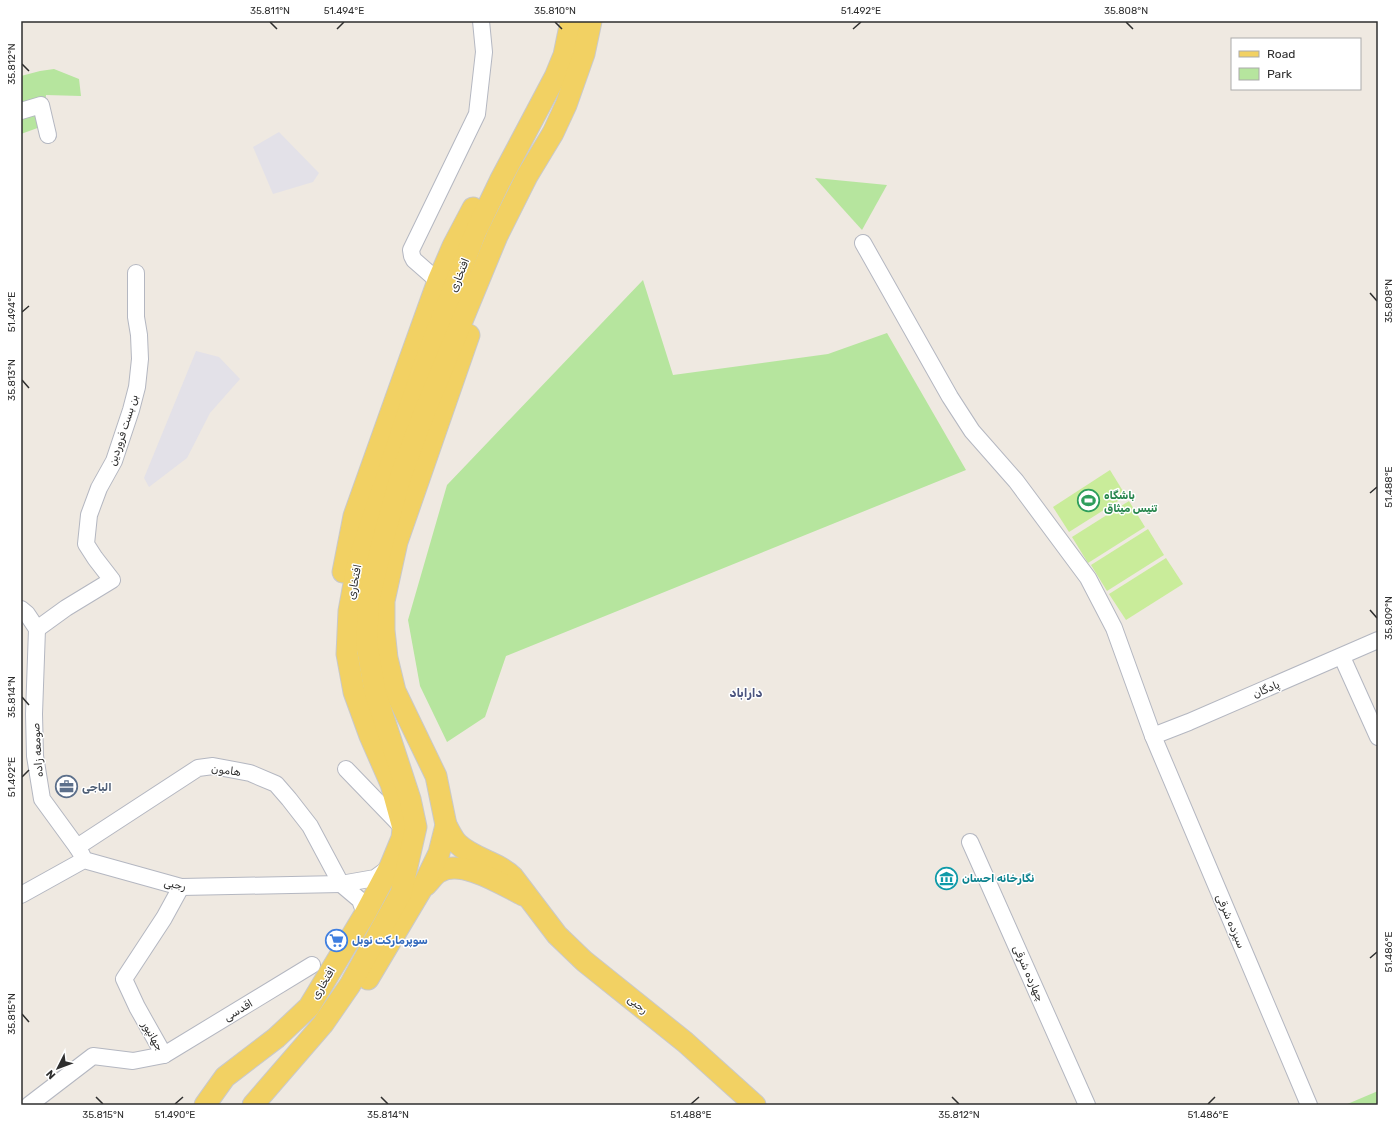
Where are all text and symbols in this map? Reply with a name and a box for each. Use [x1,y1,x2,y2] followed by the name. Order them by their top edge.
[250,5,290,17] text: 35.811°N
[324,5,364,17] text: 51.494°E
[534,5,576,17] text: 35.810°N
[841,5,881,17] text: 51.492°E
[1104,5,1148,17] text: 35.808°N
[1231,38,1361,90] legend
[6,43,18,85] text: 35.812°N
[1267,47,1295,61] text: Road
[1267,67,1293,81] text: Park
[447,256,472,294] street label: افتخاری
[1383,279,1395,323] text: 35.808°N
[6,292,18,332] text: 51.494°E
[6,359,18,401] text: 35.813°N
[106,393,142,468] street label: بن بست فروردین
[1383,466,1395,508] text: 51.488°E
[1076,488,1102,514] sports icon: باشگاه تنيس ميثاق
[1104,489,1158,515] place label: باشگاه تنيس ميثاق
[345,563,364,601] street label: افتخاری
[1383,596,1395,640] text: 35.809°N
[6,676,18,718] text: 35.814°N
[1251,678,1282,702] street label: پادگان
[730,686,762,700] district label: داراباد
[29,722,47,777] street label: صومعه زاده
[6,757,18,797] text: 51.492°E
[210,762,242,780] street label: هامون
[53,774,79,800] office icon: الباجی
[82,781,112,794] place label: الباجی
[934,865,960,891] museum icon: نگارخانه احسان
[962,872,1034,885] place label: نگارخانه احسان
[163,876,187,893] street label: رجبی
[1213,892,1248,950] street label: سیزده شرقی
[323,927,349,953] supermarket icon: سوپرمارکت نوبل
[1383,932,1395,972] text: 51.486°E
[352,934,428,948] place label: سوپرمارکت نوبل
[1010,943,1047,1004] street label: چهارده شرقی
[309,965,338,1002] street label: افتخاری
[625,992,651,1017] street label: رجبی
[6,993,18,1035] text: 35.815°N
[221,997,255,1024] street label: اقدسی
[138,1018,166,1054] street label: جهانپور
[38,1048,78,1088] north arrow
[43,1067,58,1082] text: N
[82,1109,124,1121] text: 35.815°N
[155,1109,195,1121] text: 51.490°E
[367,1109,409,1121] text: 35.814°N
[670,1109,712,1121] text: 51.488°E
[938,1109,980,1121] text: 35.812°N
[1188,1109,1228,1121] text: 51.486°E

